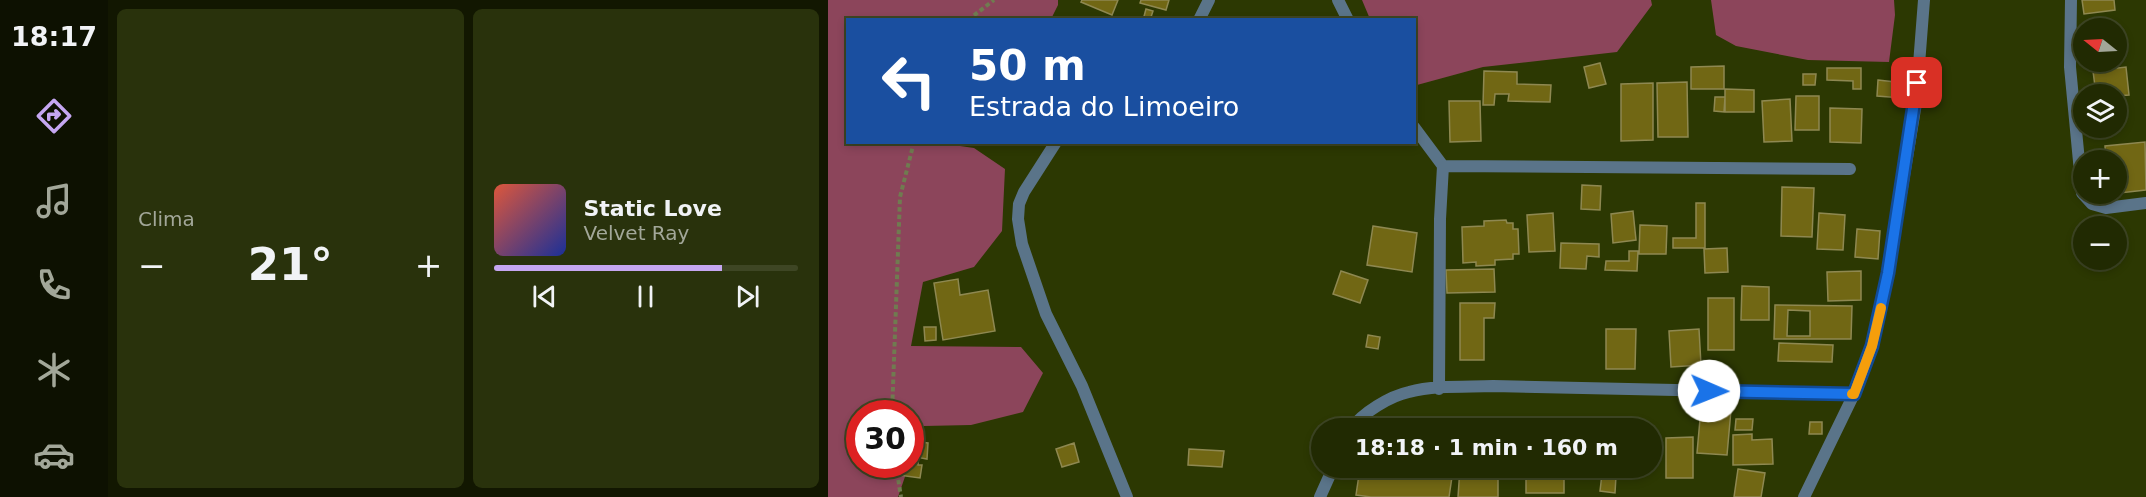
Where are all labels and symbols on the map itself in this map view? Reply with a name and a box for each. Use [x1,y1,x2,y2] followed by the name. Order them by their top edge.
[2073,18,2127,72] north arrow
[1891,57,1942,108] pin
[1677,359,1741,423] position arrow
[846,400,924,478] speed limit sign: 30

